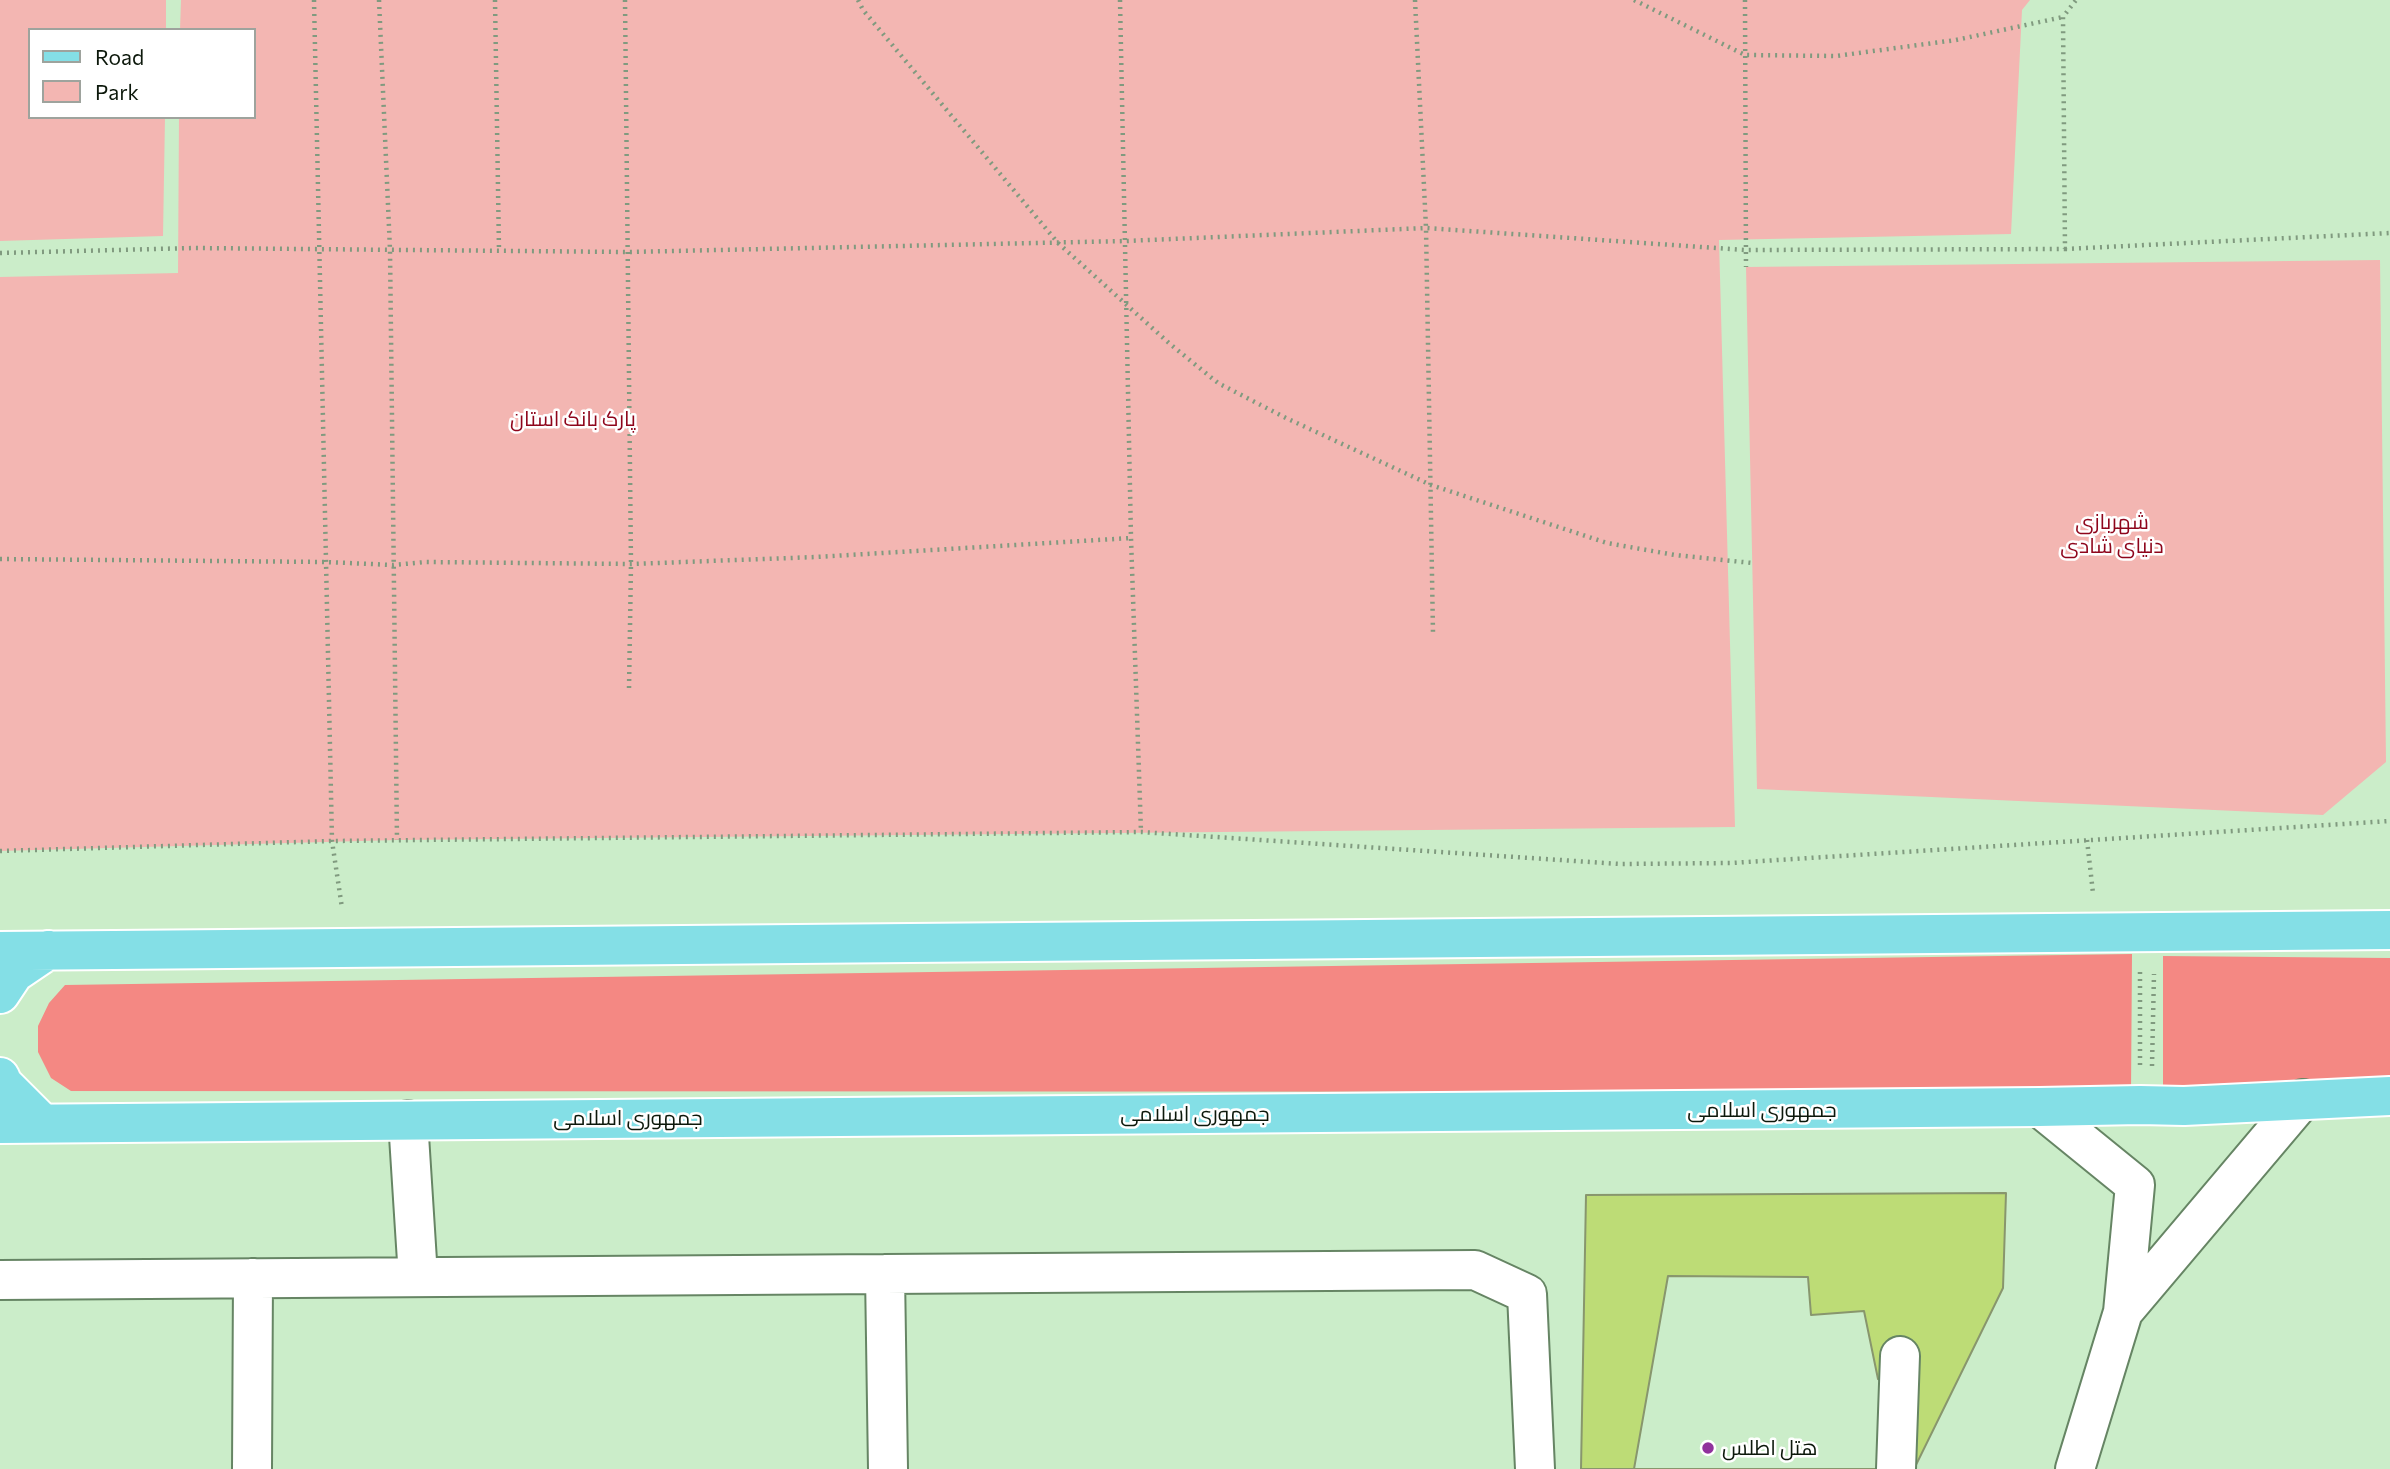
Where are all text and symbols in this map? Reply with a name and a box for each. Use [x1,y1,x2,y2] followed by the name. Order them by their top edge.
[28,28,256,119] legend
[95,44,144,69] text: Road
[95,79,139,104] text: Park
[510,406,636,432] park label: پارک بانک استان
[2060,509,2164,559] park label: شهربازی دنیای شادی
[1687,1097,1837,1123] street label: جمهوری اسلامی
[1120,1101,1270,1127] street label: جمهوری اسلامی
[553,1105,703,1131] street label: جمهوری اسلامی
[1722,1435,1817,1461] place label: هتل اطلس
[1700,1440,1716,1456] marker: هتل اطلس

